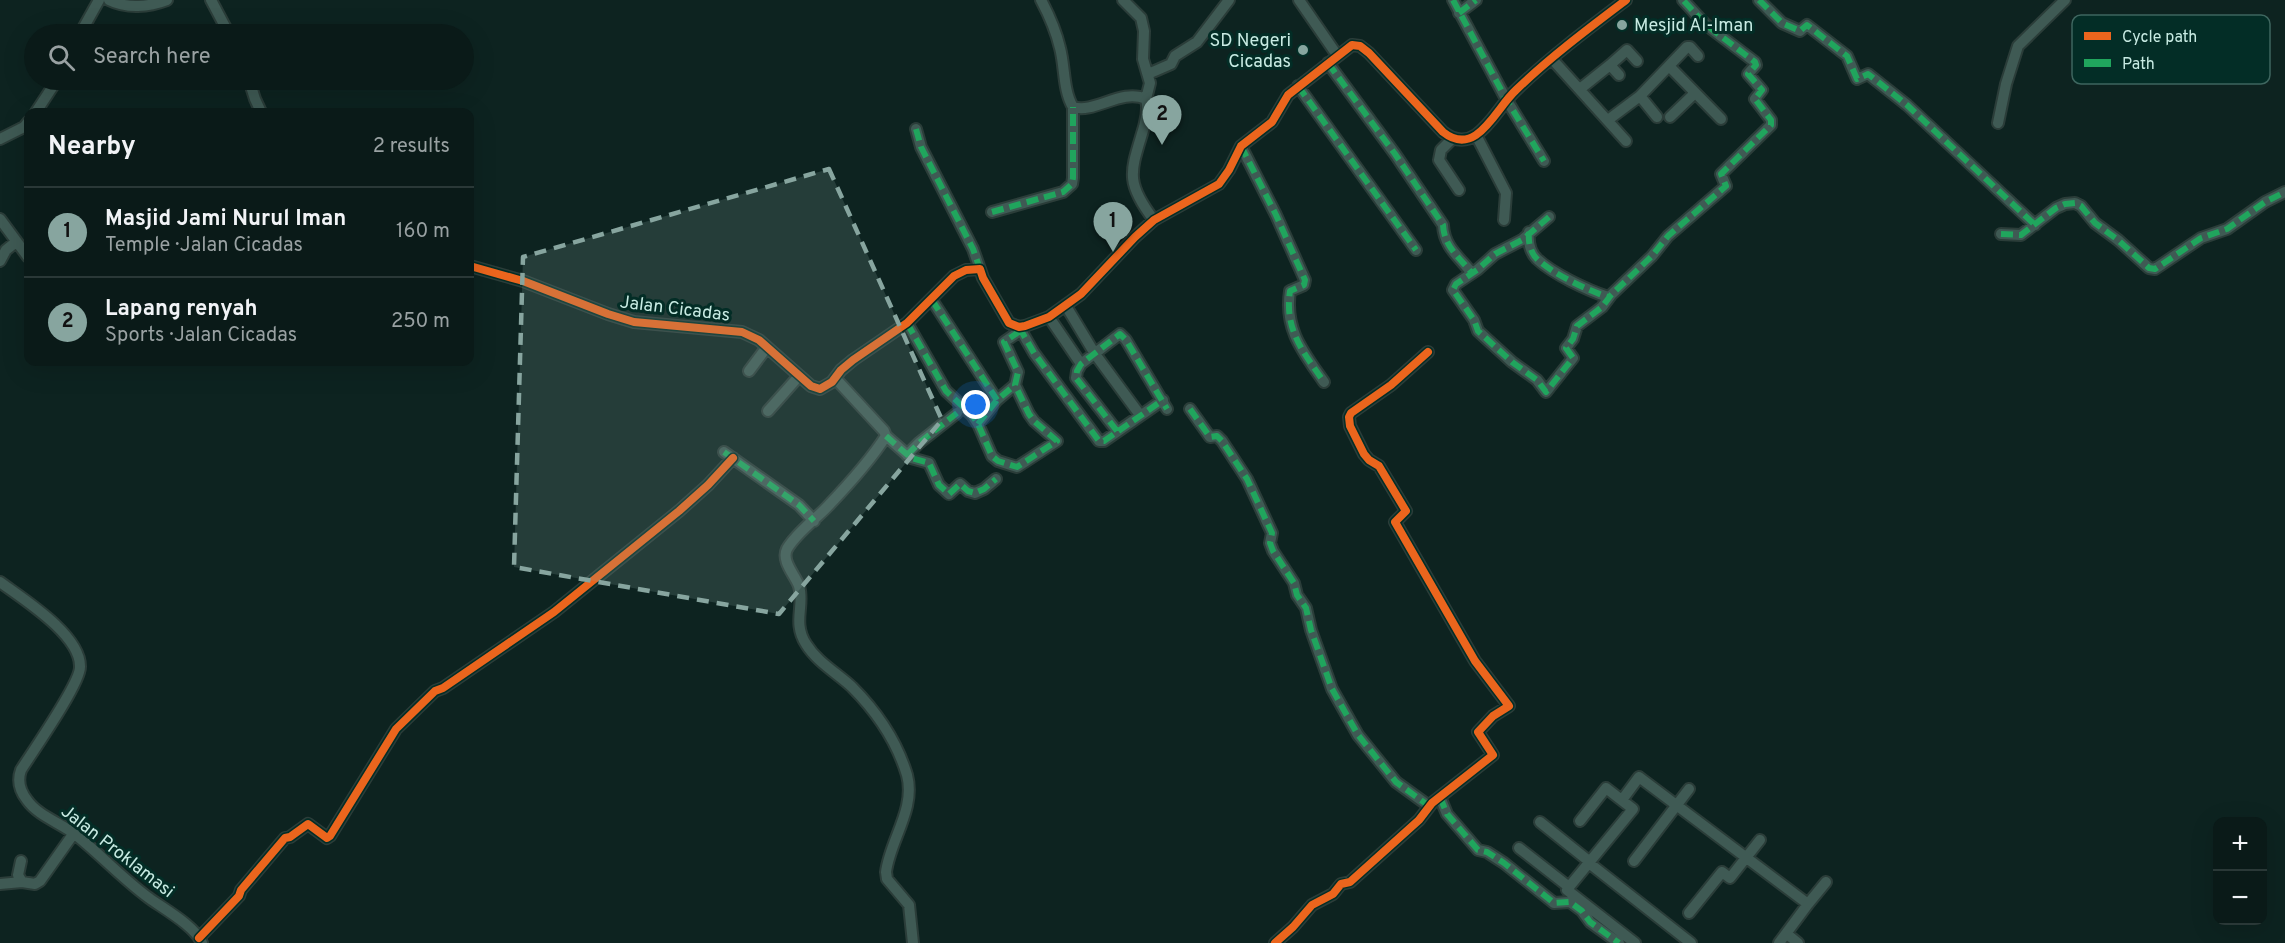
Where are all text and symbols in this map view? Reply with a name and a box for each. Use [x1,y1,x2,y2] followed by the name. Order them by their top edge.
[1634,15,1753,38] place label: Mesjid Al-Iman
[2072,15,2270,84] legend
[1615,18,1629,32] marker: Mesjid Al-Iman
[24,24,474,90] search box
[2122,28,2197,48] text: Cycle path
[1210,30,1291,74] place label: SD Negeri Cicadas
[45,41,78,74] icon: search
[1296,43,1310,57] marker: SD Negeri Cicadas
[93,44,211,71] text: Search here
[2122,55,2155,75] text: Path
[1142,96,1182,145] pin: 2
[48,131,136,164] text: Nearby
[373,134,450,160] text: 2 results
[1094,202,1132,252] pin: 1
[105,206,346,233] text: Masjid Jami Nurul Iman
[64,219,72,245] text: 1
[396,219,450,245] text: 160 m
[105,233,303,259] text: Temple · Jalan Cicadas
[618,291,731,328] street label: Jalan Cicadas
[105,296,257,323] text: Lapang renyah
[61,309,74,335] text: 2
[391,309,450,335] text: 250 m
[105,323,297,349] text: Sports · Jalan Cicadas
[961,390,990,419] your location
[56,801,178,904] street label: Jalan Proklamasi
[2213,817,2267,925] map controls
[2213,817,2267,871] button: +
[2213,871,2267,925] button: −

